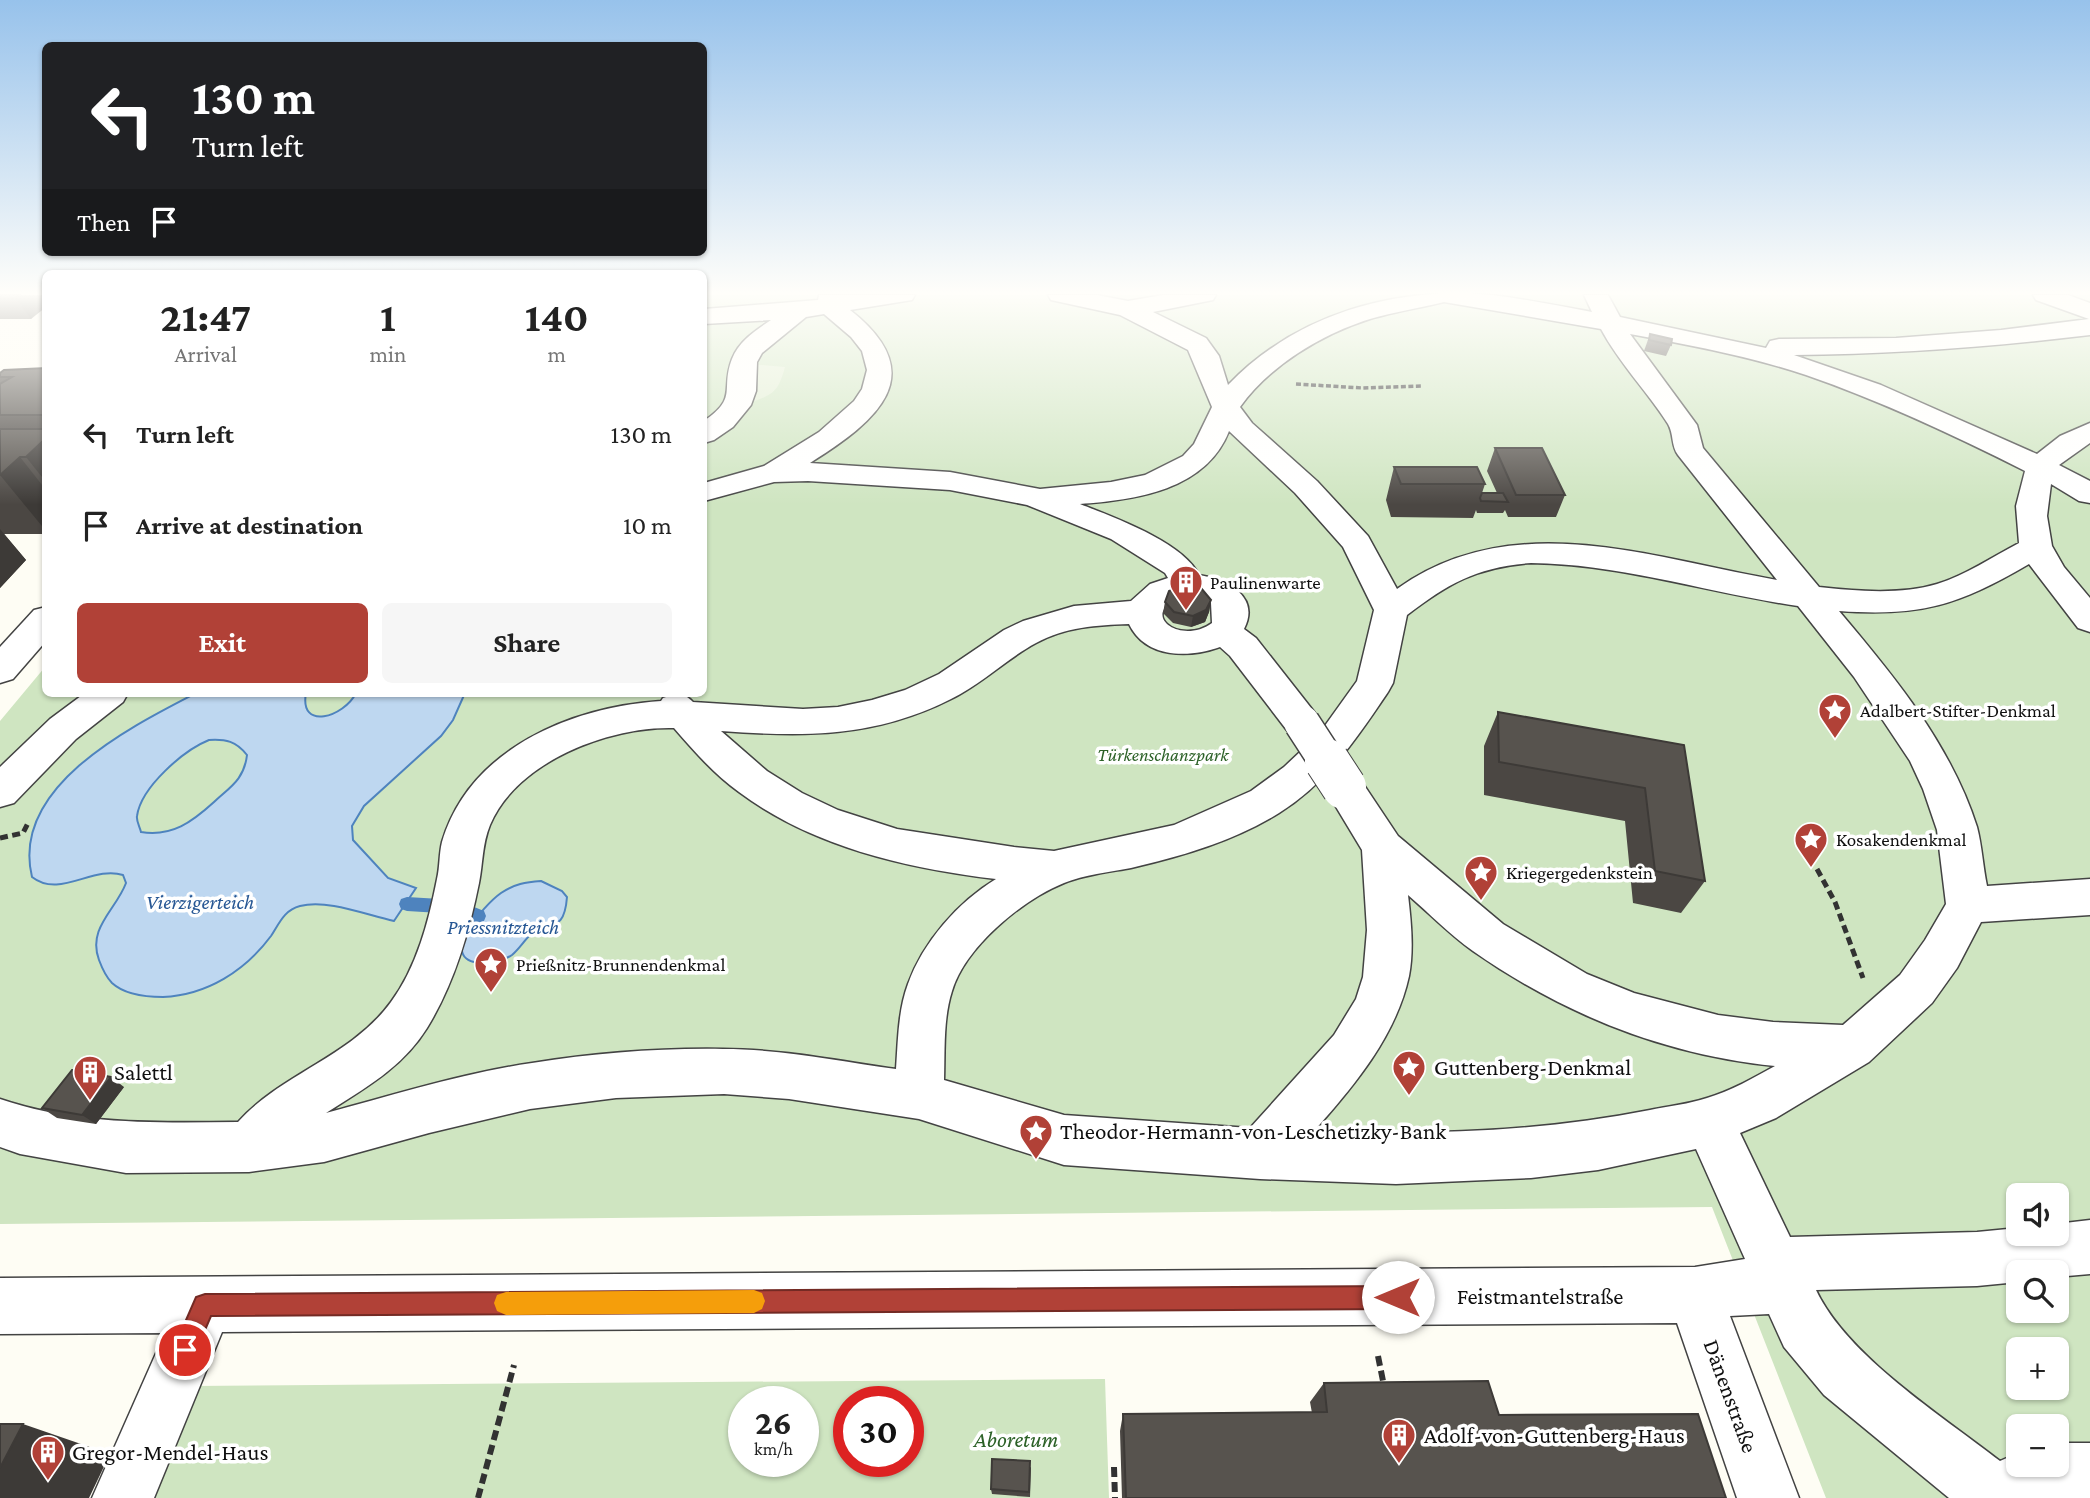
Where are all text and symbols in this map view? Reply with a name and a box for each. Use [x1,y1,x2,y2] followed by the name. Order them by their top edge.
[77,70,168,161] icon: left
[192,70,315,125] text: 130 m
[192,128,303,164] text: Turn left
[145,203,183,241] icon: arrive
[77,208,131,237] text: Then
[160,293,251,340] text: 21:47
[380,293,396,340] text: 1
[525,293,589,340] text: 140
[174,341,237,367] text: Arrival
[370,341,406,367] text: min
[547,341,566,367] text: m
[77,416,115,454] icon: left
[136,420,234,449] text: Turn left
[611,420,672,449] text: 130 m
[77,507,115,545] icon: arrive
[136,511,363,540] text: Arrive at destination
[623,511,672,540] text: 10 m
[1167,563,1205,612] building icon: Paulinenwarte
[1210,572,1321,593] place label: Paulinenwarte
[77,603,368,683] button: Exit
[382,603,672,683] button: Share
[1816,691,1854,740] place icon: Adalbert-Stifter-Denkmal
[1860,700,2056,721] place label: Adalbert-Stifter-Denkmal
[1097,744,1229,765] park label: Türkenschanzpark
[1792,820,1830,869] place icon: Kosakendenkmal
[1836,829,1967,850] place label: Kosakendenkmal
[1462,853,1500,902] place icon: Kriegergedenkstein
[1506,862,1653,883] place label: Kriegergedenkstein
[146,890,254,914] water label: Vierzigerteich
[447,915,559,939] water label: Priessnitzteich
[472,945,510,994] place icon: Prießnitz-Brunnendenkmal
[516,954,725,975] place label: Prießnitz-Brunnendenkmal
[1390,1048,1428,1097] place icon: Guttenberg-Denkmal
[71,1053,109,1102] building icon: Salettl
[1434,1054,1631,1080] place label: Guttenberg-Denkmal
[114,1059,173,1085] place label: Salettl
[1017,1112,1055,1161] place icon: Theodor-Hermann-von-Leschetizky-Bank
[1060,1118,1446,1144] place label: Theodor-Hermann-von-Leschetizky-Bank
[2006,1183,2069,1477] map controls
[2006,1183,2069,1246] button: sound
[1361,1260,1435,1334] position arrow
[2006,1260,2069,1323] button: search
[1457,1283,1623,1309] street label: Feistmantelstraße
[155,1320,215,1380] pin
[166,1331,204,1369] icon: arrive
[1698,1336,1764,1456] street label: Dänenstraße
[2006,1337,2069,1400] button: +
[833,1386,924,1477] speed limit sign: 30
[755,1403,792,1442] text: 26
[2006,1414,2069,1477] button: −
[1380,1416,1418,1465] building icon: Adolf-von-Guttenberg-Haus
[1424,1422,1685,1448] place label: Adolf-von-Guttenberg-Haus
[973,1426,1058,1452] park label: Aboretum
[29,1433,67,1482] building icon: Gregor-Mendel-Haus
[72,1439,268,1465] place label: Gregor-Mendel-Haus
[754,1439,793,1459] text: km/h

